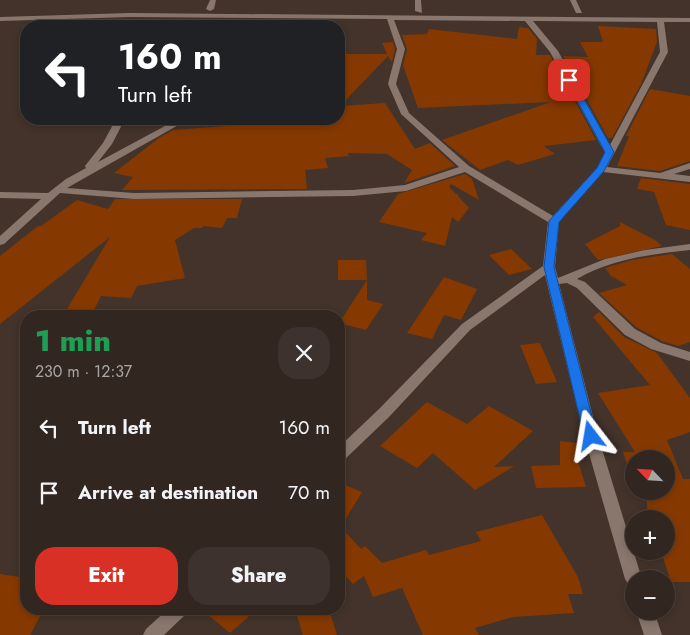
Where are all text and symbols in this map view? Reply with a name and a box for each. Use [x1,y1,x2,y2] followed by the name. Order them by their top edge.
[118,32,222,82] text: 160 m
[35,40,100,105] icon: left
[548,59,590,101] pin
[555,66,583,94] icon: arrive
[118,78,192,110] text: Turn left
[35,319,111,362] text: 1 min
[278,327,330,379] button: close
[35,360,132,383] text: 230 m · 12:37
[564,409,616,461] position arrow
[35,414,63,442] icon: left
[78,414,151,441] text: Turn left
[279,414,330,441] text: 160 m
[625,450,675,500] north arrow
[625,450,675,620] map controls
[35,479,63,507] icon: arrive
[78,479,258,506] text: Arrive at destination
[288,479,330,506] text: 70 m
[625,510,675,560] button: +
[35,547,178,605] button: Exit
[188,547,330,605] button: Share
[625,570,675,620] button: −

